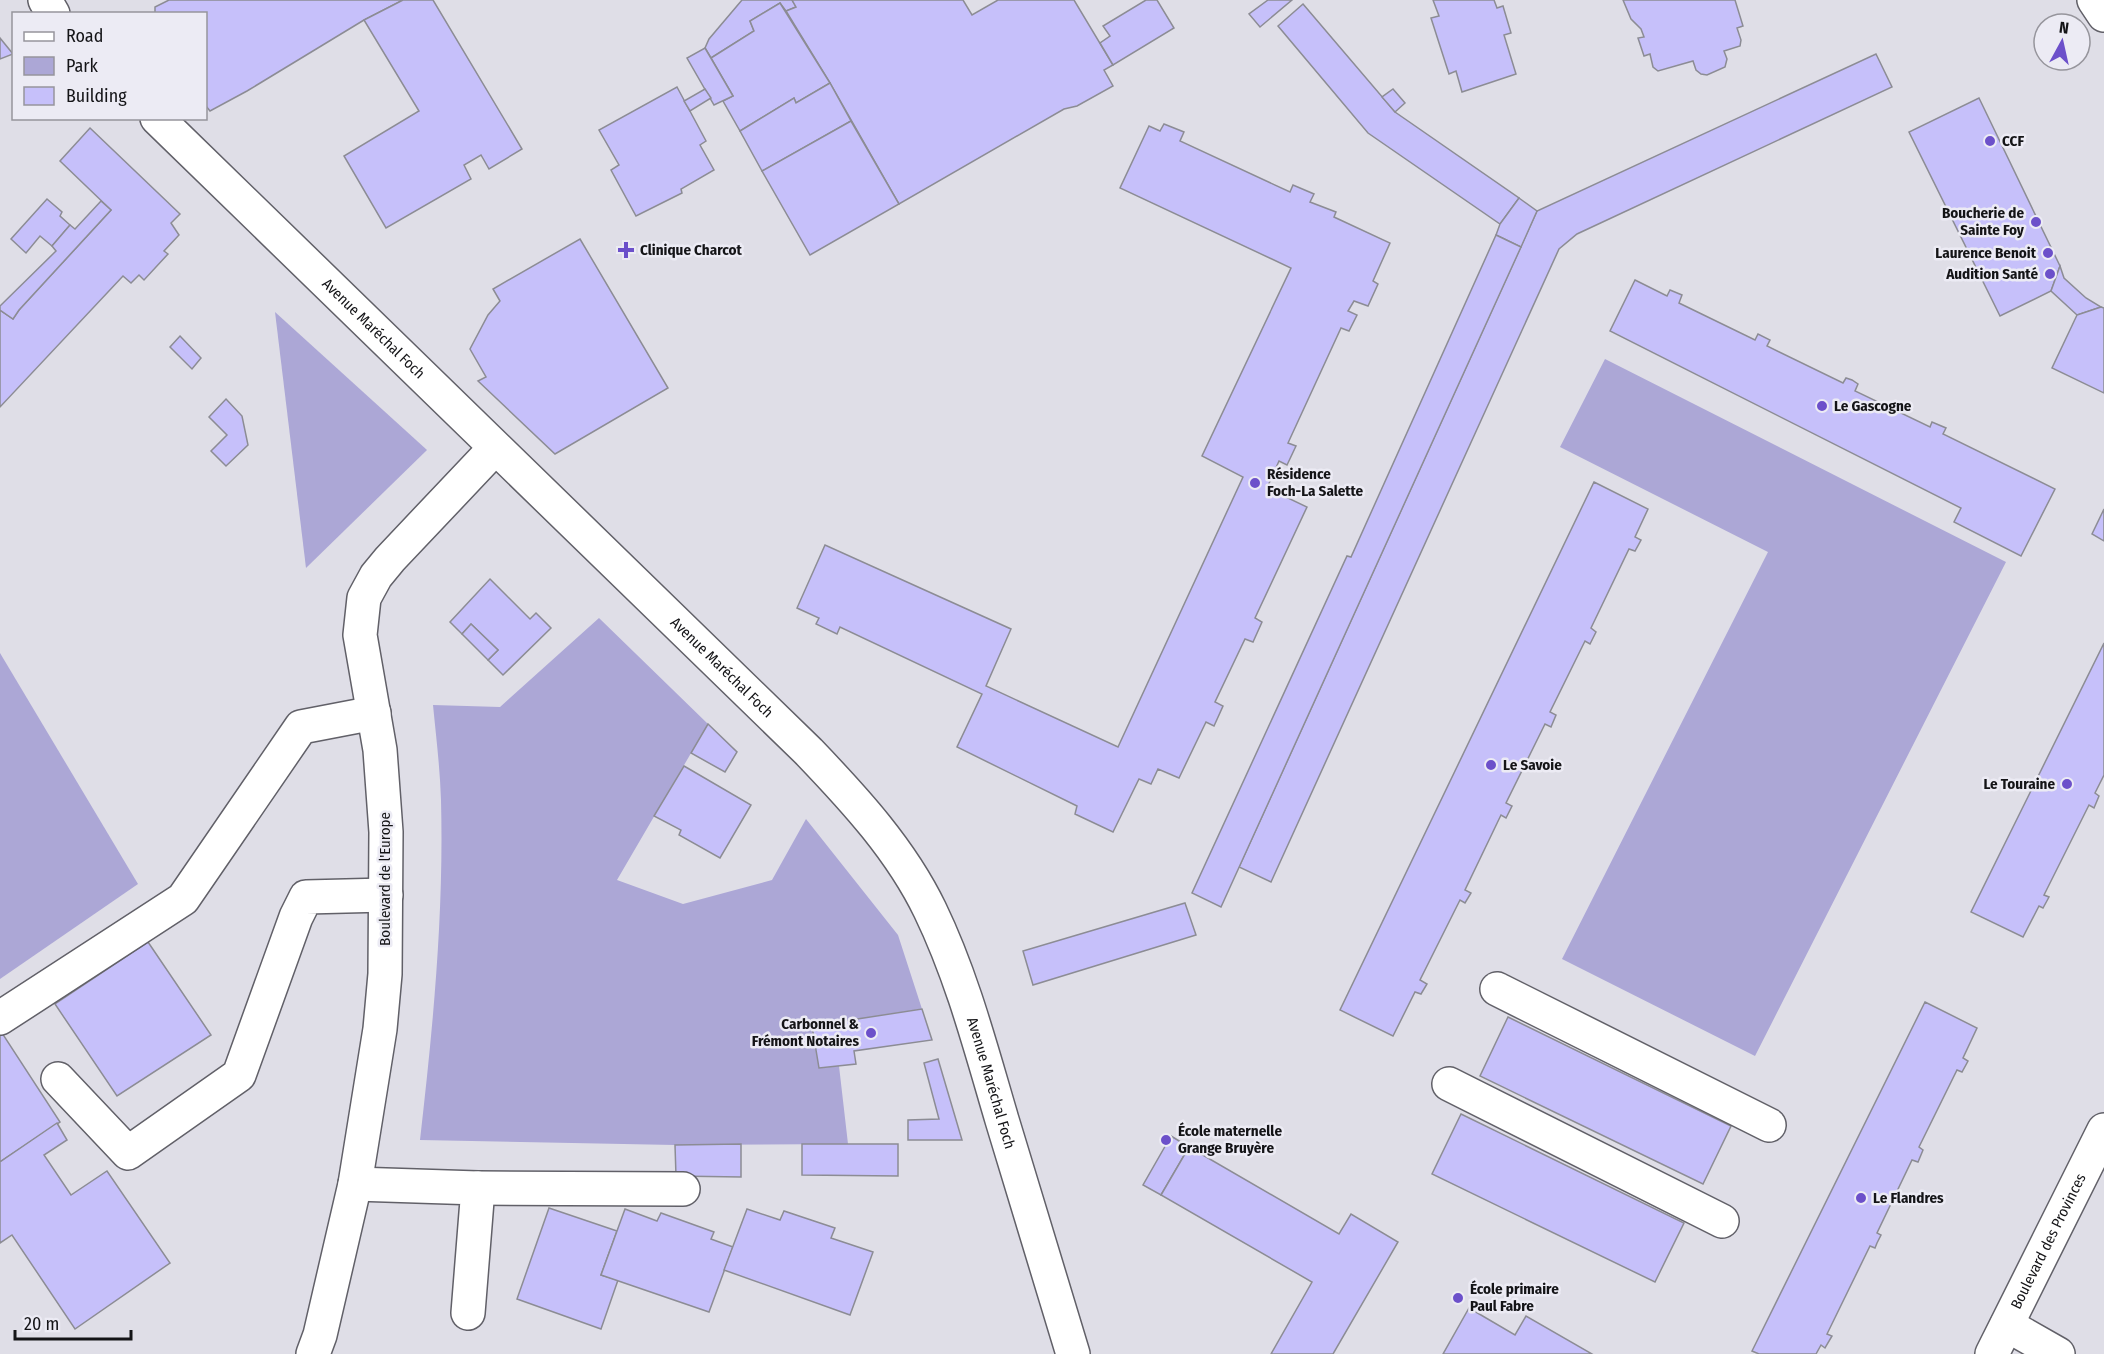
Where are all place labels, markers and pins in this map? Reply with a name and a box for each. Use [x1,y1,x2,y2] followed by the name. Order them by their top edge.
[2002,132,2024,150] place label: CCF
[1983,134,1997,148] marker: CCF
[1942,204,2025,239] place label: Boucherie de Sainte Foy
[2029,215,2043,229] marker: Boucherie de Sainte Foy
[617,241,635,259] marker: Clinique Charcot
[640,241,742,259] place label: Clinique Charcot
[1935,244,2037,262] place label: Laurence Benoit
[2041,246,2055,260] marker: Laurence Benoit
[1945,265,2038,283] place label: Audition Santé
[2043,267,2057,281] marker: Audition Santé
[1834,397,1912,415] place label: Le Gascogne
[1815,399,1829,413] marker: Le Gascogne
[1267,465,1364,500] place label: Résidence Foch-La Salette
[1248,476,1262,490] marker: Résidence Foch-La Salette
[1503,756,1562,774] place label: Le Savoie
[1484,758,1498,772] marker: Le Savoie
[1983,775,2055,793] place label: Le Touraine
[2060,777,2074,791] marker: Le Touraine
[752,1015,860,1050] place label: Carbonnel & Frémont Notaires
[864,1026,878,1040] marker: Carbonnel & Frémont Notaires
[1178,1122,1282,1157] place label: École maternelle Grange Bruyère
[1159,1133,1173,1147] marker: École maternelle Grange Bruyère
[1873,1189,1944,1207] place label: Le Flandres
[1854,1191,1868,1205] marker: Le Flandres
[1470,1280,1559,1315] place label: École primaire Paul Fabre
[1451,1291,1465,1305] marker: École primaire Paul Fabre

